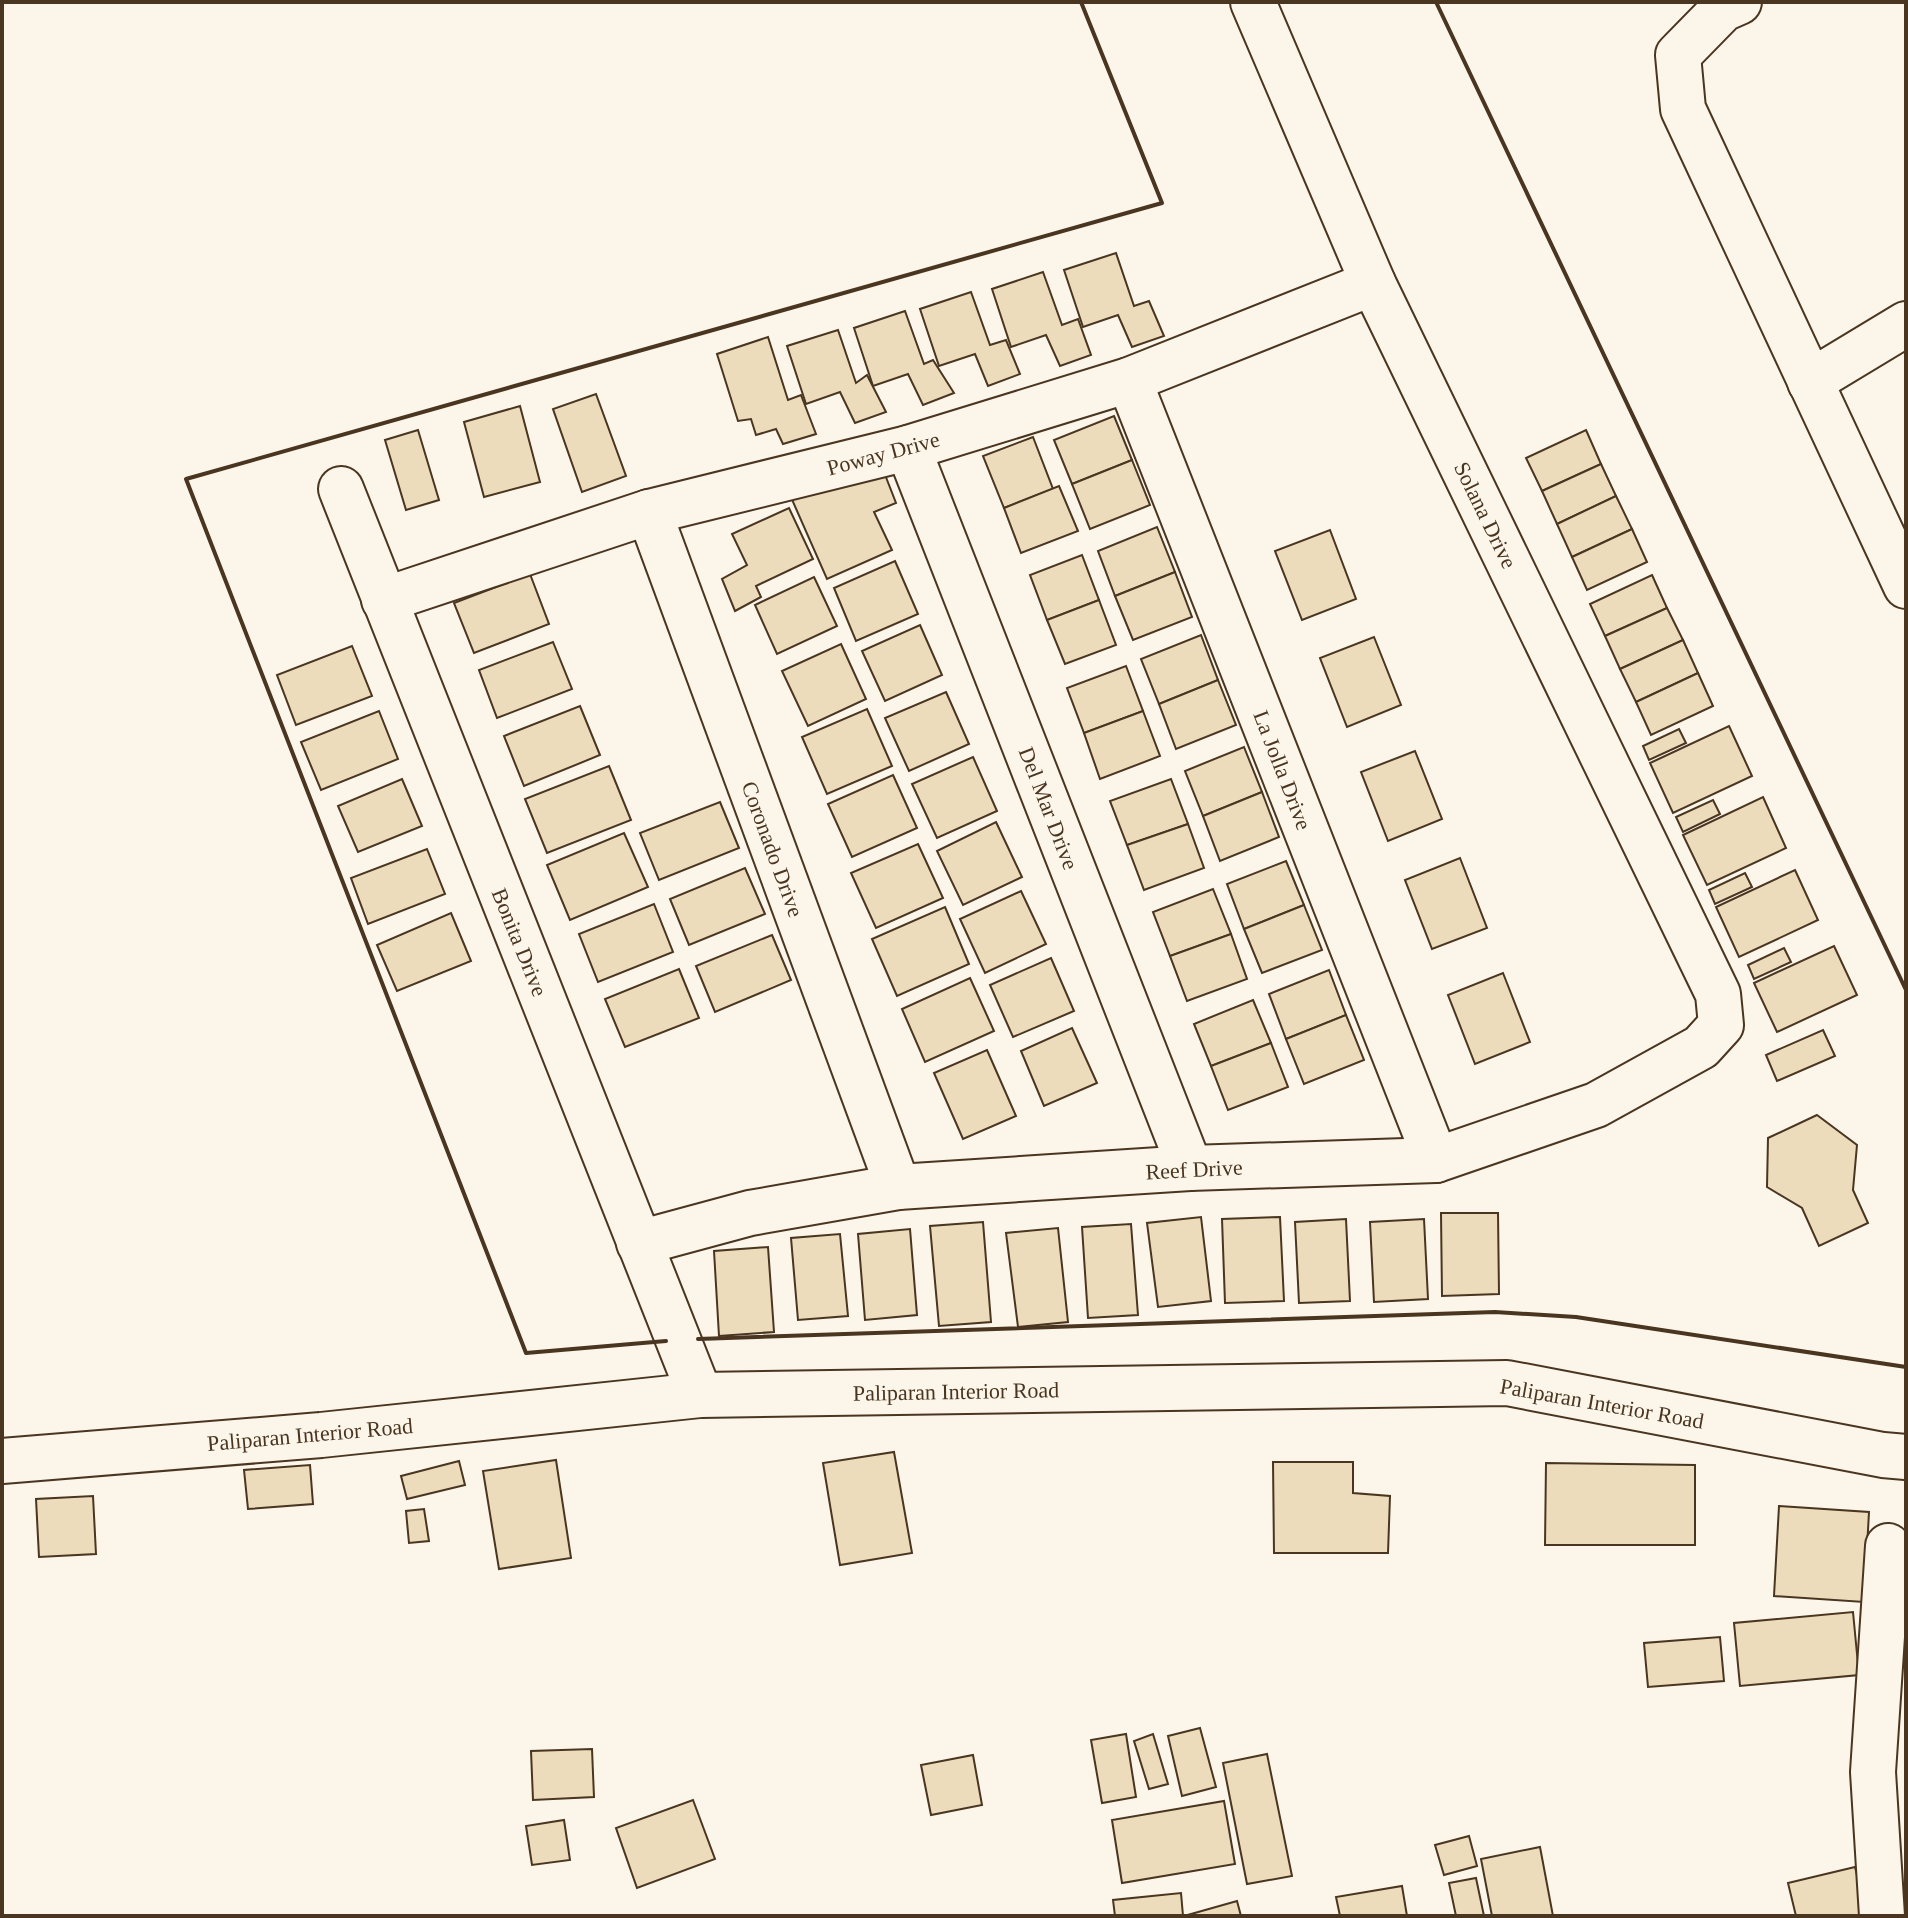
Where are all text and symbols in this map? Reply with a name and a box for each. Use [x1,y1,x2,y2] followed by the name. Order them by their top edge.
[824,426,942,481] street label: Poway Drive
[1449,458,1522,573] street label: Solana Drive
[1248,707,1317,833] street label: La Jolla Drive
[1014,743,1083,873] street label: Del Mar Drive
[736,778,809,920] street label: Coronado Drive
[487,885,553,1000] street label: Bonita Drive
[1145,1154,1243,1185] street label: Reef Drive
[1498,1373,1706,1434] street label: Paliparan Interior Road
[853,1377,1059,1406] street label: Paliparan Interior Road
[206,1413,414,1456] street label: Paliparan Interior Road

